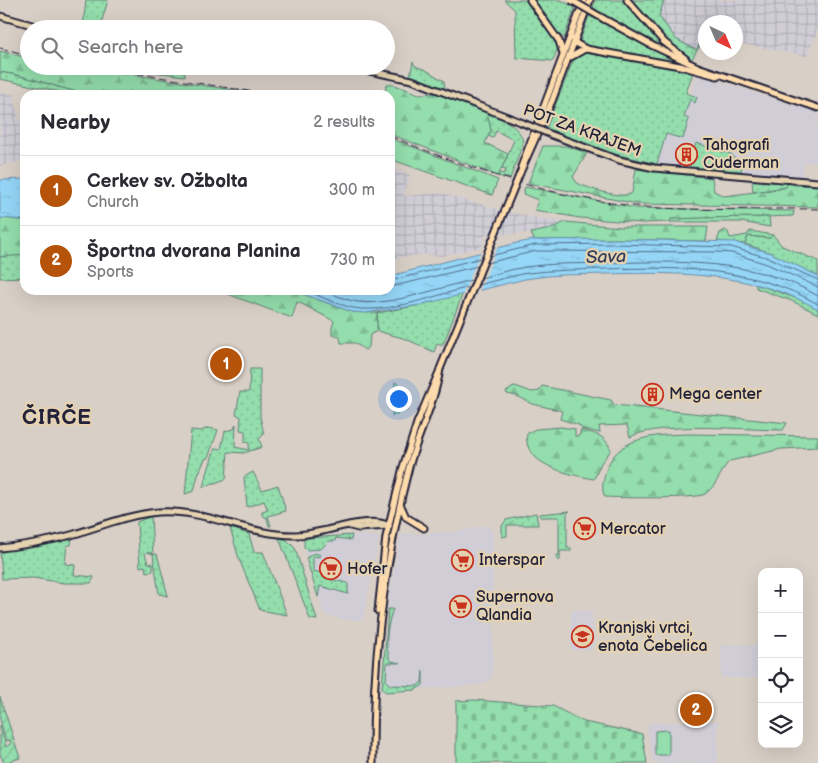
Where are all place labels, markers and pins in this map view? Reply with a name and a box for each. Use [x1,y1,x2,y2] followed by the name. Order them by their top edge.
[703,136,779,173] place label: Tahografi Cuderman
[675,142,699,166] building icon: Tahografi Cuderman
[210,345,242,383] pin: 1
[641,382,665,406] building icon: Mega center
[669,385,762,404] place label: Mega center
[572,517,596,541] supermarket icon: Mercator
[600,520,666,539] place label: Mercator
[451,548,475,572] supermarket icon: Interspar
[479,551,545,570] place label: Interspar
[319,557,343,581] supermarket icon: Hofer
[347,560,388,579] place label: Hofer
[476,588,554,625] place label: Supernova Qlandia
[448,594,472,618] supermarket icon: Supernova Qlandia
[598,619,707,656] place label: Kranjski vrtci, enota Čebelica
[570,625,594,649] school or university icon: Kranjski vrtci, enota Čebelica
[680,691,712,729] pin: 2

